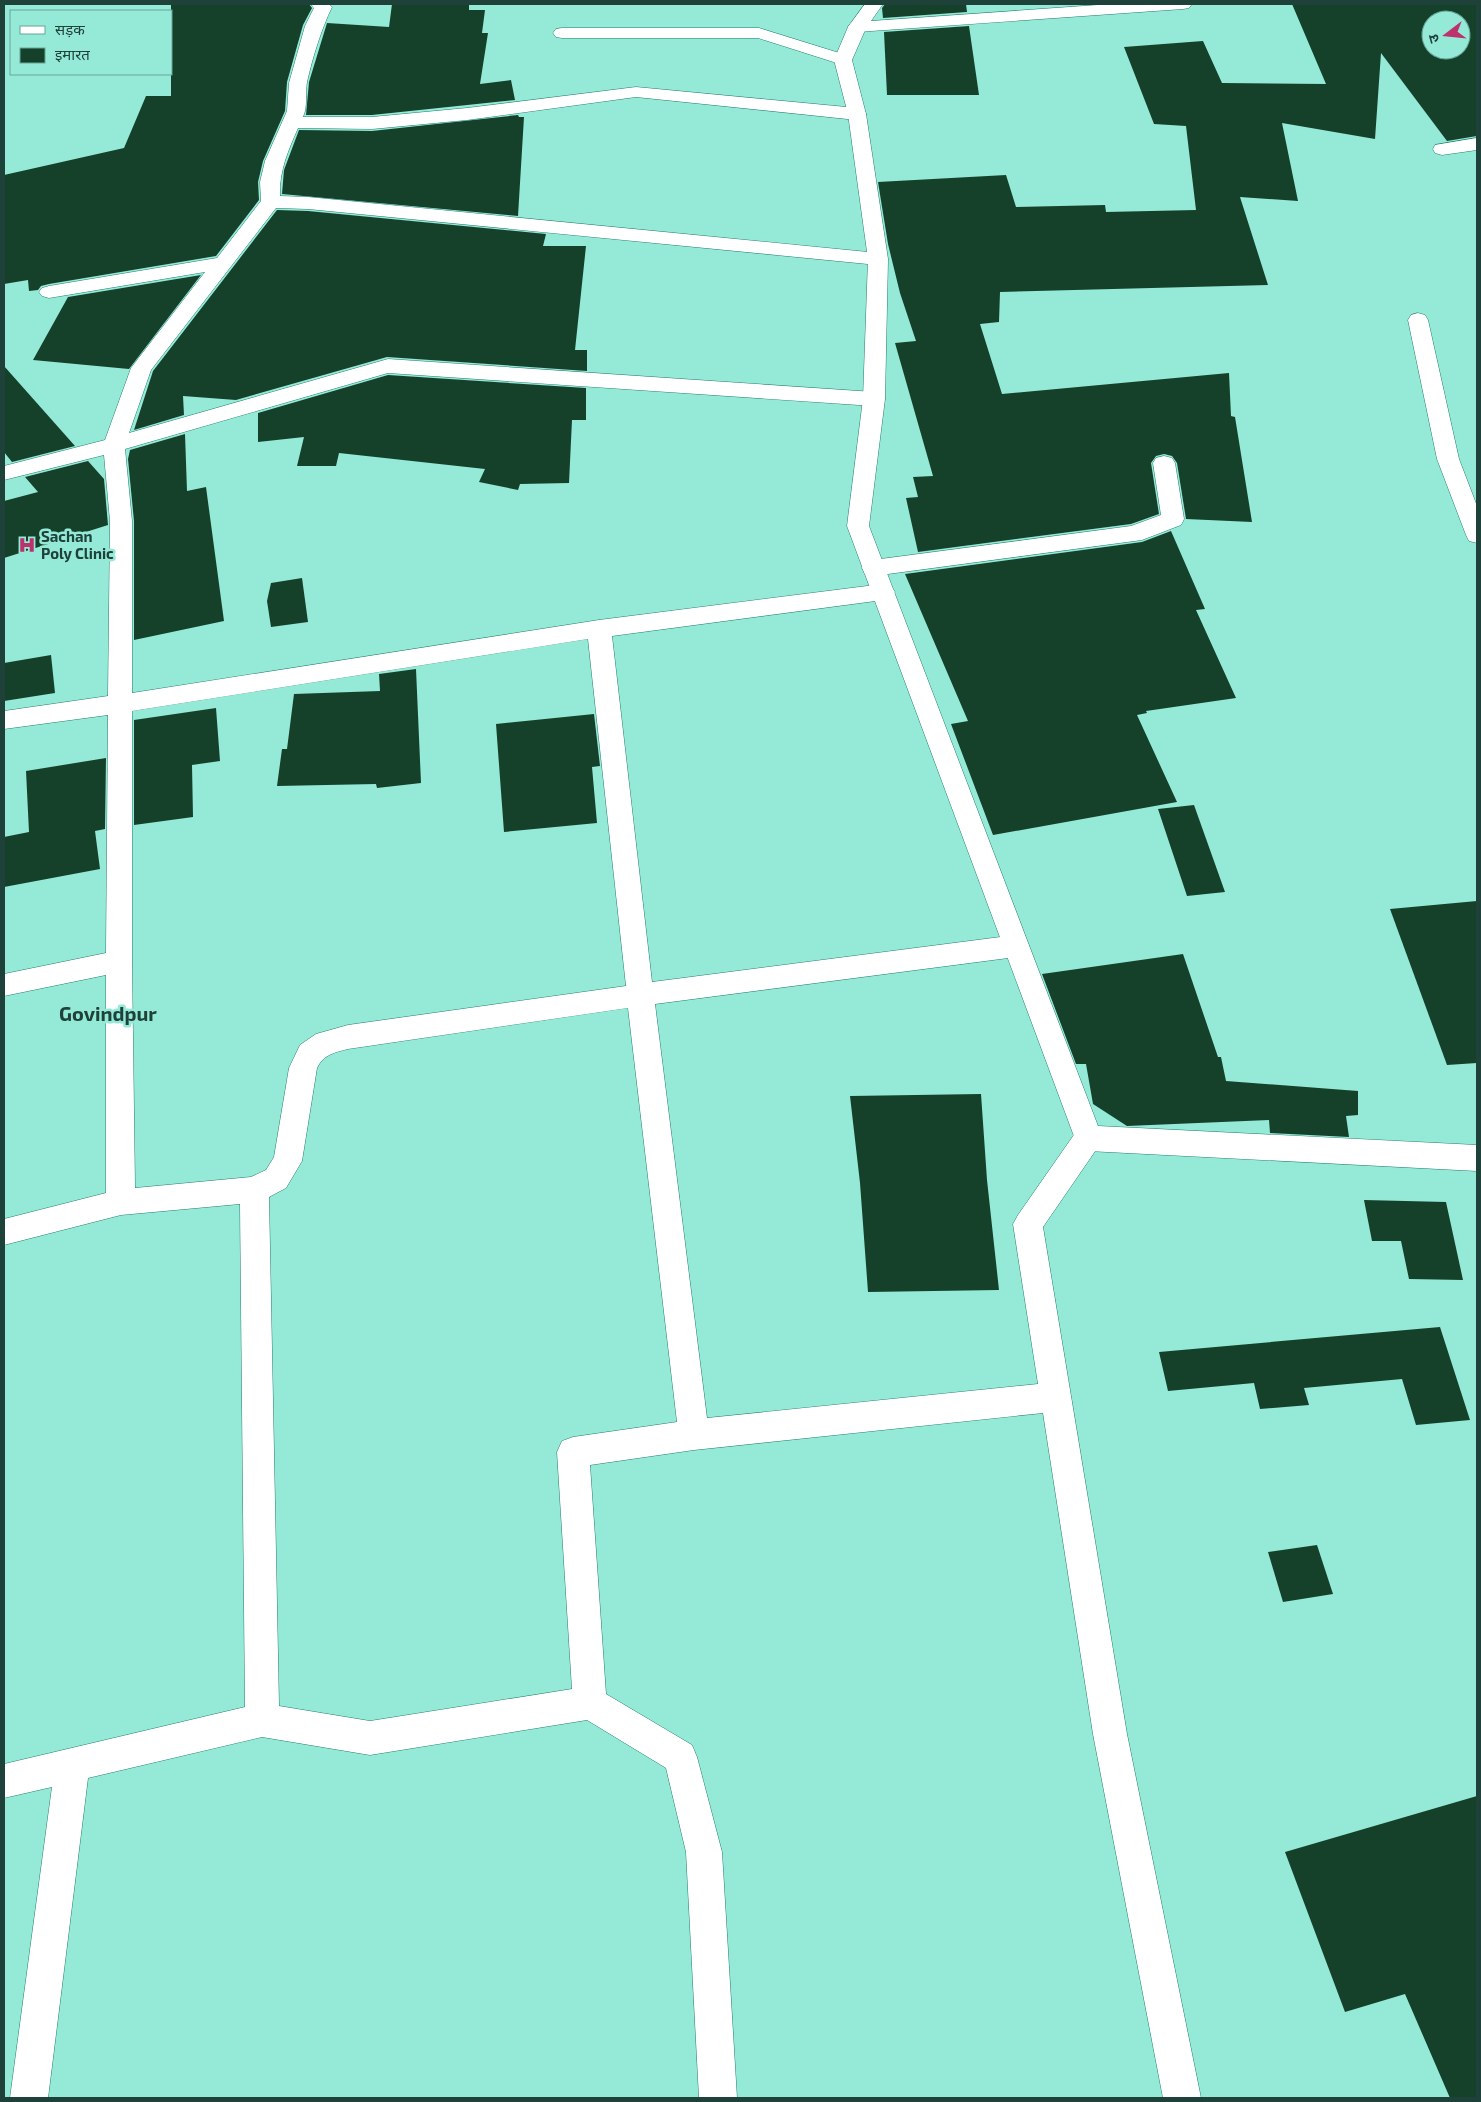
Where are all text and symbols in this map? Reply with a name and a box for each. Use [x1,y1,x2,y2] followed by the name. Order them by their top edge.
[10,10,172,75] legend
[1421,10,1471,60] north arrow
[55,20,85,38] text: सड़क
[1424,32,1442,45] text: उ
[55,45,90,63] text: इमारत
[41,527,114,563] place label: Sachan Poly Clinic
[17,535,37,555] hospital icon: Sachan Poly Clinic
[59,1001,157,1025] district label: Govindpur

